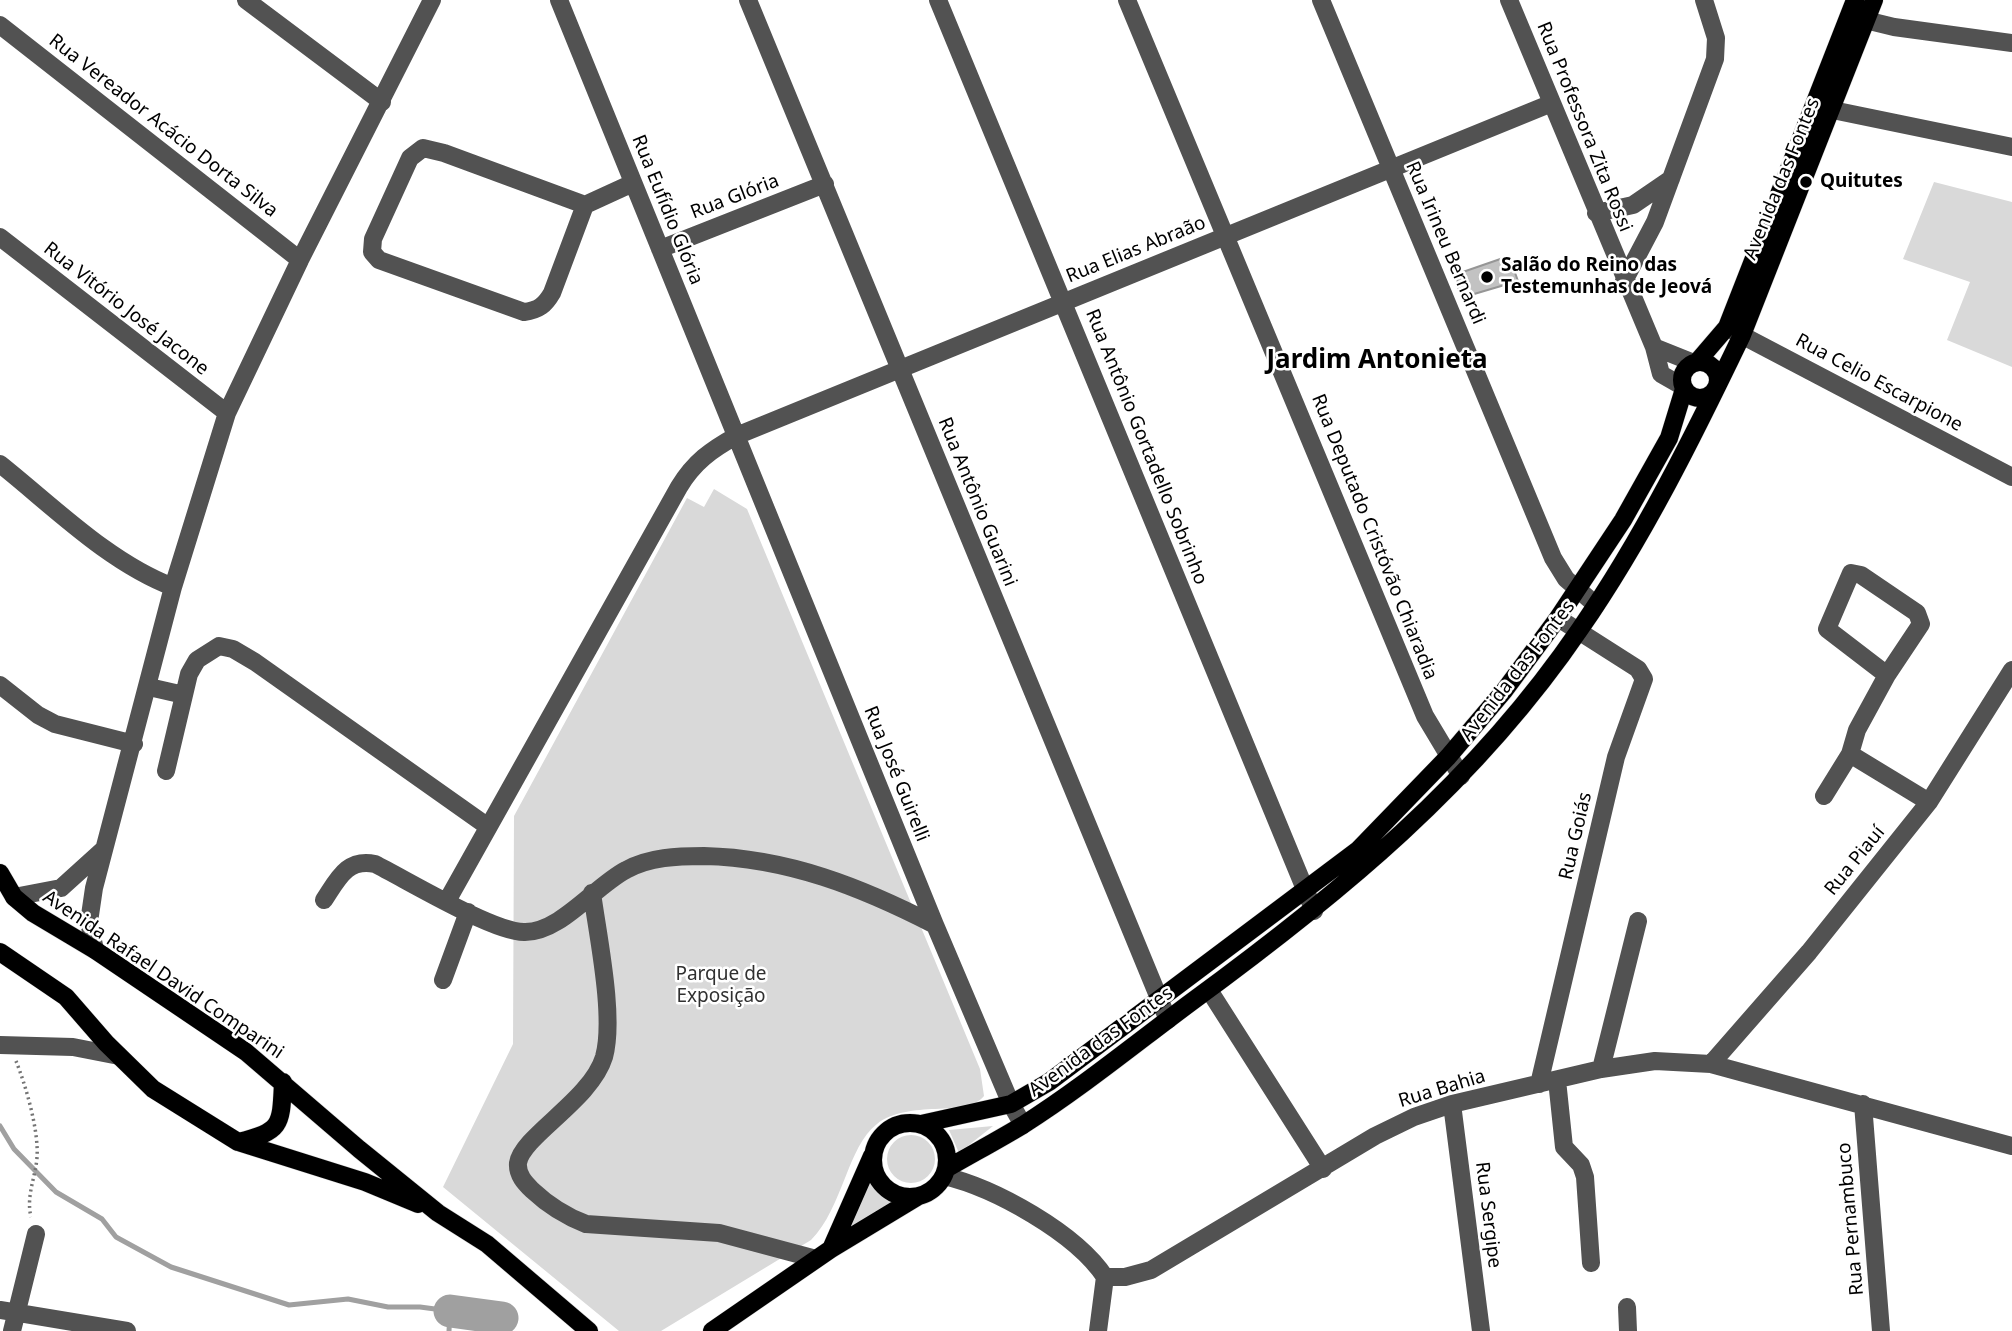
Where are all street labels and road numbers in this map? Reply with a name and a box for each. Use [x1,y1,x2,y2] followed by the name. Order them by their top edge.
[1531,19,1637,235] street label: Rua Professora Zita Rossi
[44,30,282,222] street label: Rua Vereador Acácio Dorta Silva
[1739,95,1825,263] street label: Avenida das Fontes
[627,132,707,288] street label: Rua Eufídio Glória
[1400,158,1490,328] street label: Rua Irineu Bernardi
[688,170,782,224] street label: Rua Glória
[1063,212,1209,288] street label: Rua Elias Abraão
[39,237,213,381] street label: Rua Vitório José Jacone
[1080,306,1212,588] street label: Rua Antônio Gortadello Sobrinho
[1792,329,1966,437] street label: Rua Celio Escarpione
[1306,391,1442,683] street label: Rua Deputado Cristóvão Chiaradia
[933,414,1021,590] street label: Rua Antônio Guarini
[1456,596,1580,746] street label: Avenida das Fontes
[858,703,934,845] street label: Rua José Guirelli
[1555,790,1597,882] street label: Rua Goiás
[1820,822,1890,900] street label: Rua Piauí
[38,886,288,1064] street label: Avenida Rafael David Comparini
[1024,982,1178,1102] street label: Avenida das Fontes
[1396,1065,1488,1113] street label: Rua Bahia
[1833,1142,1869,1296] street label: Rua Pernambuco
[1470,1161,1506,1269] street label: Rua Sergipe

